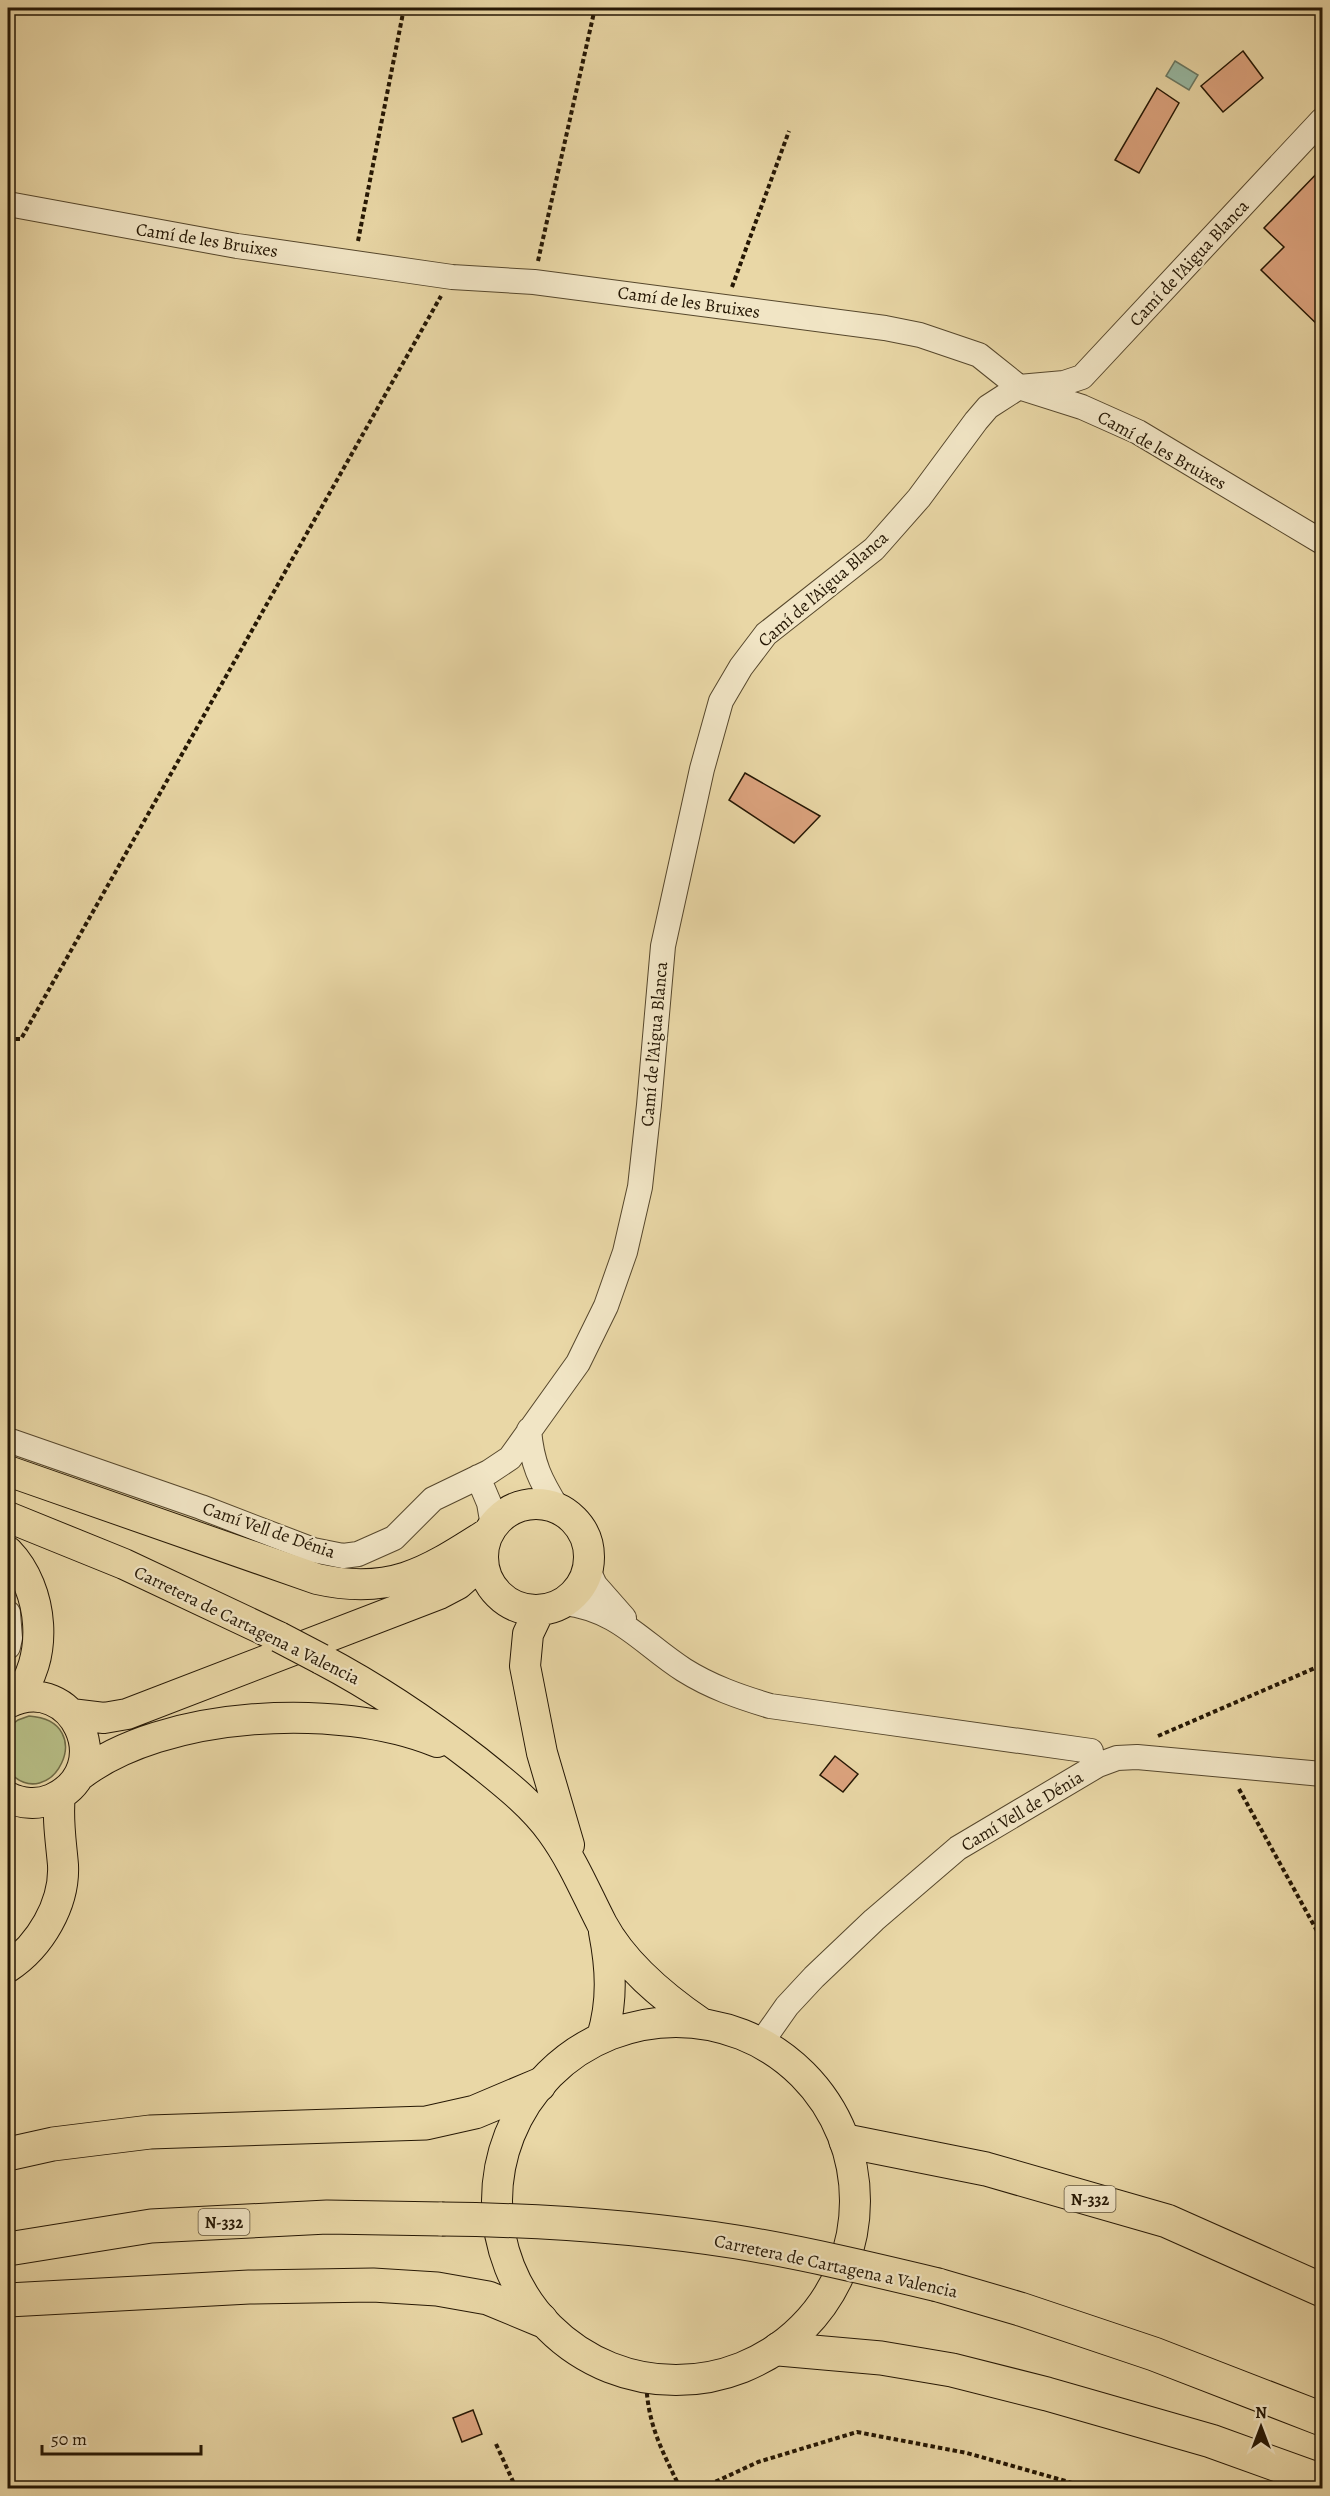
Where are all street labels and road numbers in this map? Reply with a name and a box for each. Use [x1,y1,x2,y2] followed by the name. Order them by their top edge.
[1124,194,1255,332] street label: Camí de l’Aigua Blanca
[134,217,280,263] street label: Camí de les Bruixes
[616,280,762,324] street label: Camí de les Bruixes
[1093,405,1231,495] street label: Camí de les Bruixes
[753,525,894,652] street label: Camí de l’Aigua Blanca
[635,960,673,1127] street label: Camí de l’Aigua Blanca
[200,1496,339,1564] street label: Camí Vell de Dénia
[130,1560,364,1690] street label: Carretera de Cartagena a Valencia
[956,1765,1088,1857] street label: Camí Vell de Dénia
[1064,2186,1116,2212] road number: N-332
[198,2209,250,2235] road number: N-332
[712,2228,961,2304] street label: Carretera de Cartagena a Valencia

